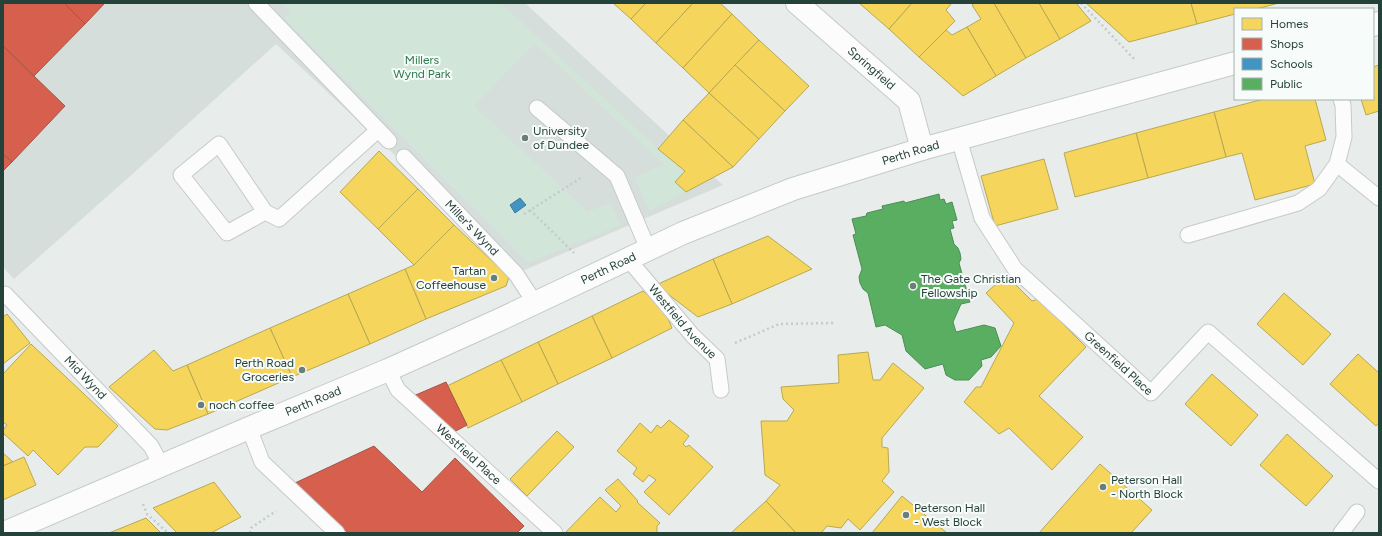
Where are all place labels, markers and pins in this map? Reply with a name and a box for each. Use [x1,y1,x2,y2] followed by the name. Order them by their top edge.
[533,124,590,152] place label: University of Dundee
[520,133,530,143] marker: University of Dundee
[416,264,486,292] place label: Tartan Coffeehouse
[921,272,1021,300] place label: The Gate Christian Fellowship
[489,273,499,283] marker: Tartan Coffeehouse
[908,281,918,291] marker: The Gate Christian Fellowship
[235,356,294,384] place label: Perth Road Groceries
[297,365,307,375] marker: Perth Road Groceries
[209,398,275,412] place label: noch coffee
[196,400,206,410] marker: noch coffee
[1111,473,1183,501] place label: Peterson Hall - North Block
[1098,482,1108,492] marker: Peterson Hall - North Block
[914,501,985,529] place label: Peterson Hall - West Block
[901,510,911,520] marker: Peterson Hall - West Block

